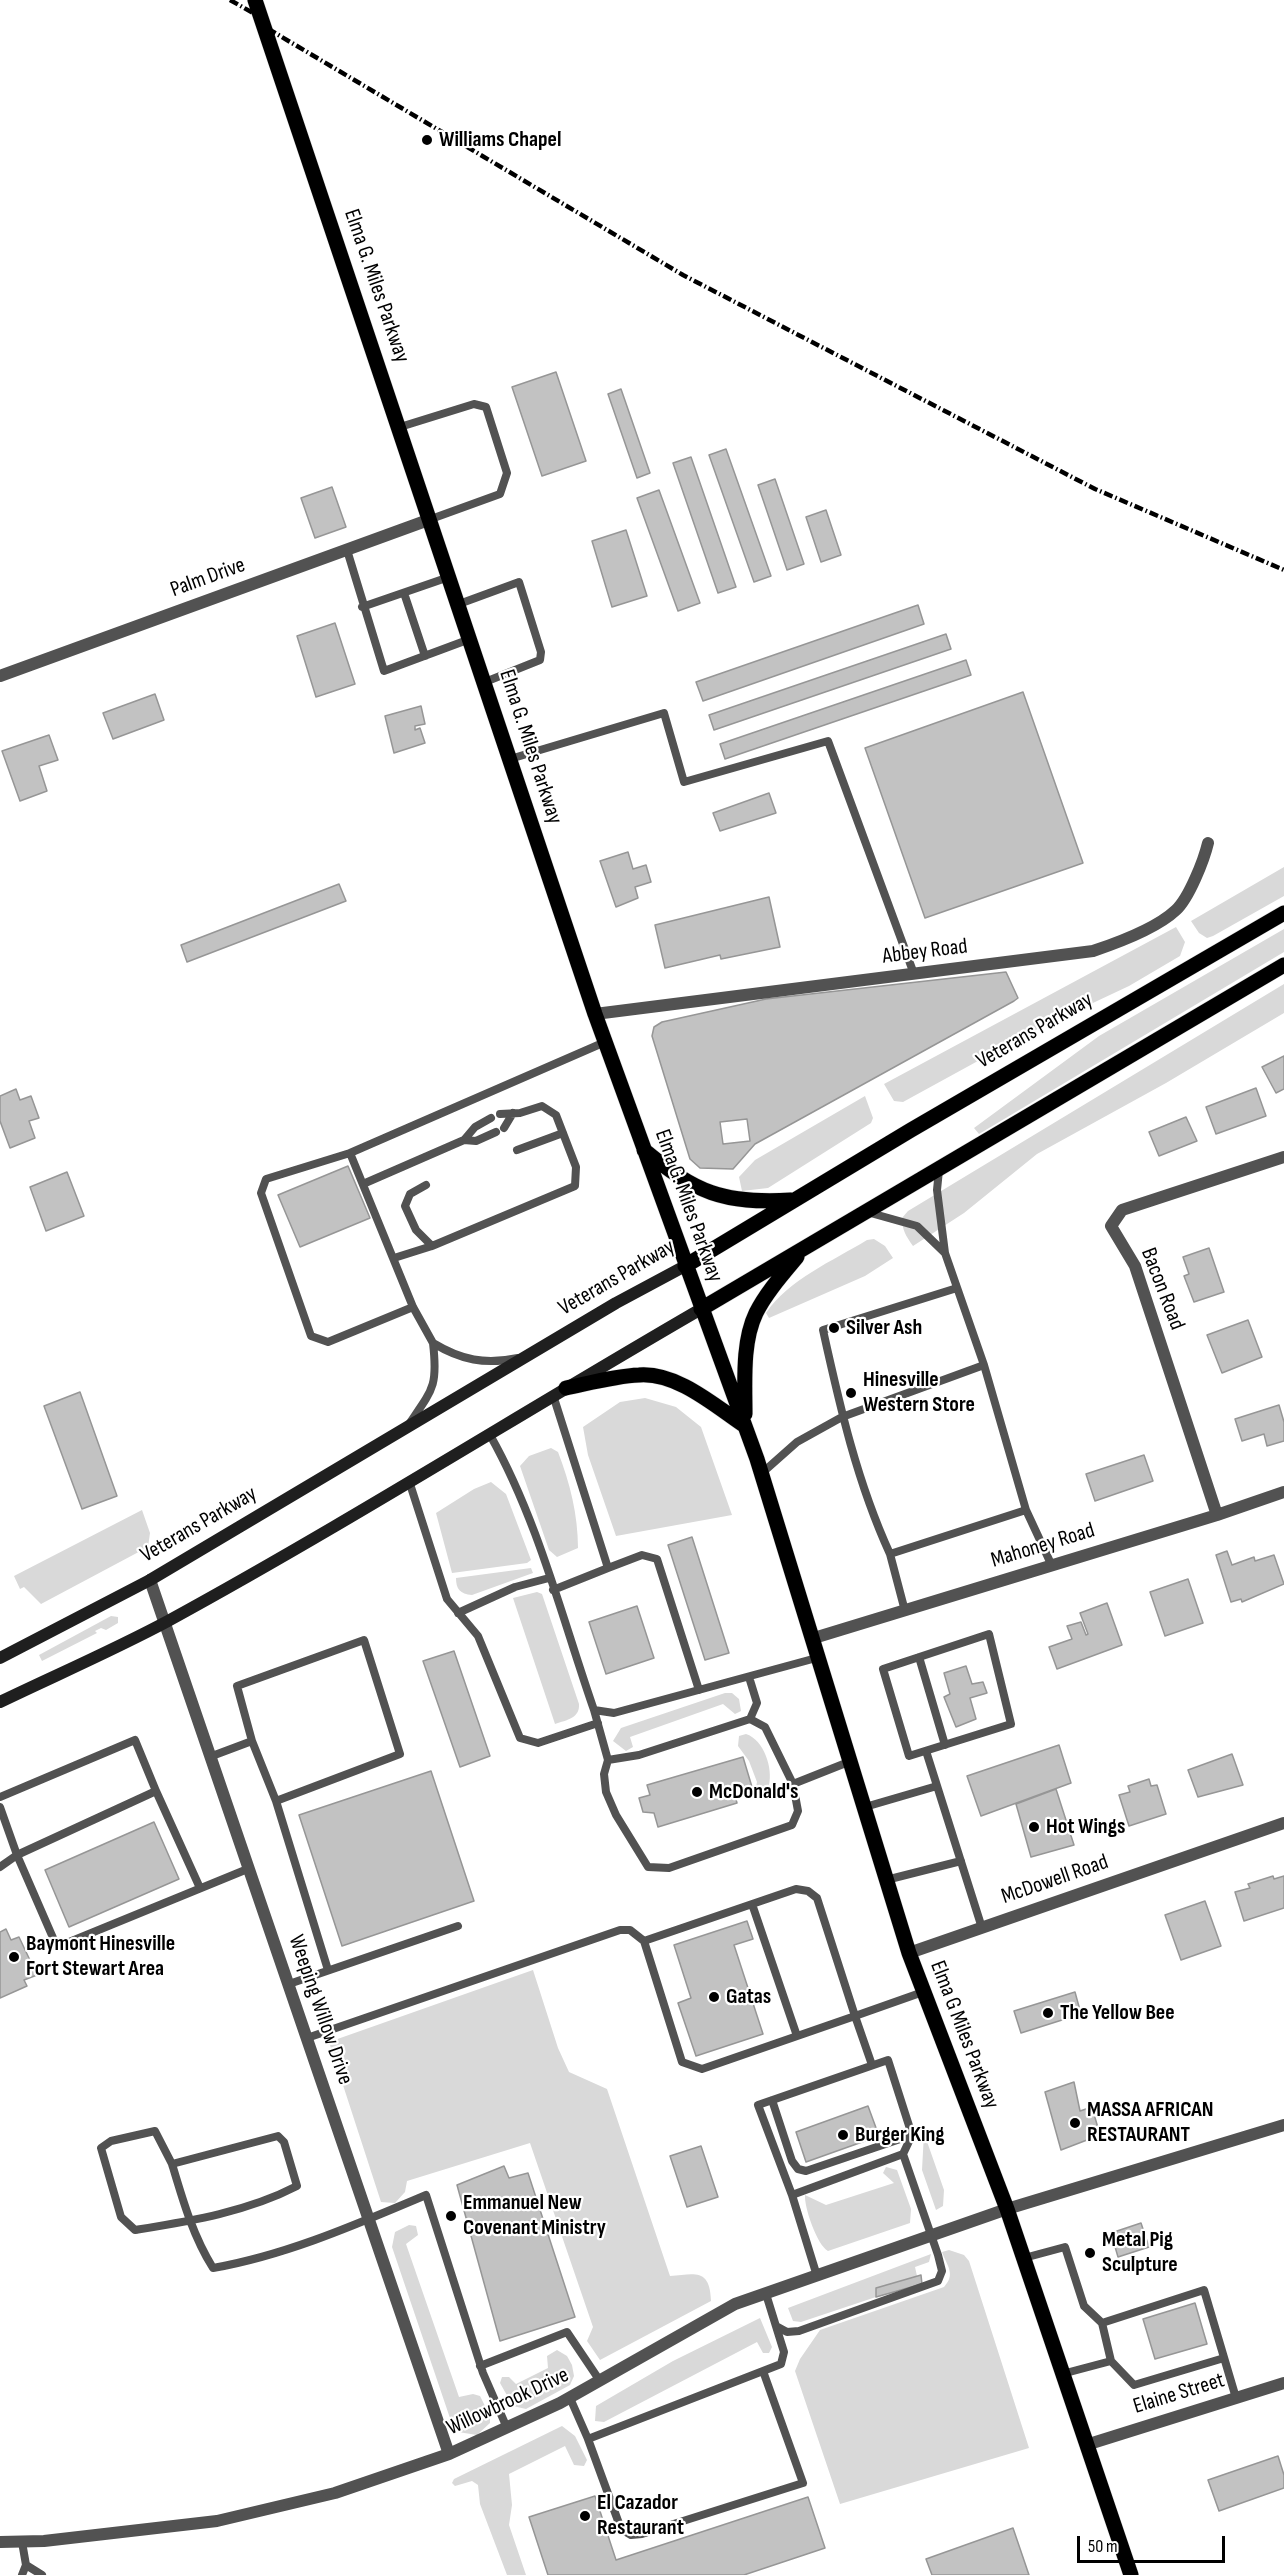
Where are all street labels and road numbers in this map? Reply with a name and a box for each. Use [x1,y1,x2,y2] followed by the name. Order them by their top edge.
[337,206,415,366] street label: Elma G. Miles Parkway
[167,552,249,604] street label: Palm Drive
[493,667,567,827] street label: Elma G. Miles Parkway
[881,934,969,970] street label: Abbey Road
[972,987,1098,1075] street label: Veterans Parkway
[648,1126,728,1286] street label: Elma G. Miles Parkway
[554,1234,680,1322] street label: Veterans Parkway
[1134,1244,1190,1334] street label: Bacon Road
[136,1481,262,1569] street label: Veterans Parkway
[988,1518,1098,1574] street label: Mahoney Road
[998,1849,1112,1911] street label: McDowell Road
[282,1932,358,2088] street label: Weeping Willow Drive
[924,1957,1004,2113] street label: Elma G Miles Parkway
[443,2362,573,2442] street label: Willowbrook Drive
[1130,2368,1228,2420] street label: Elaine Street

